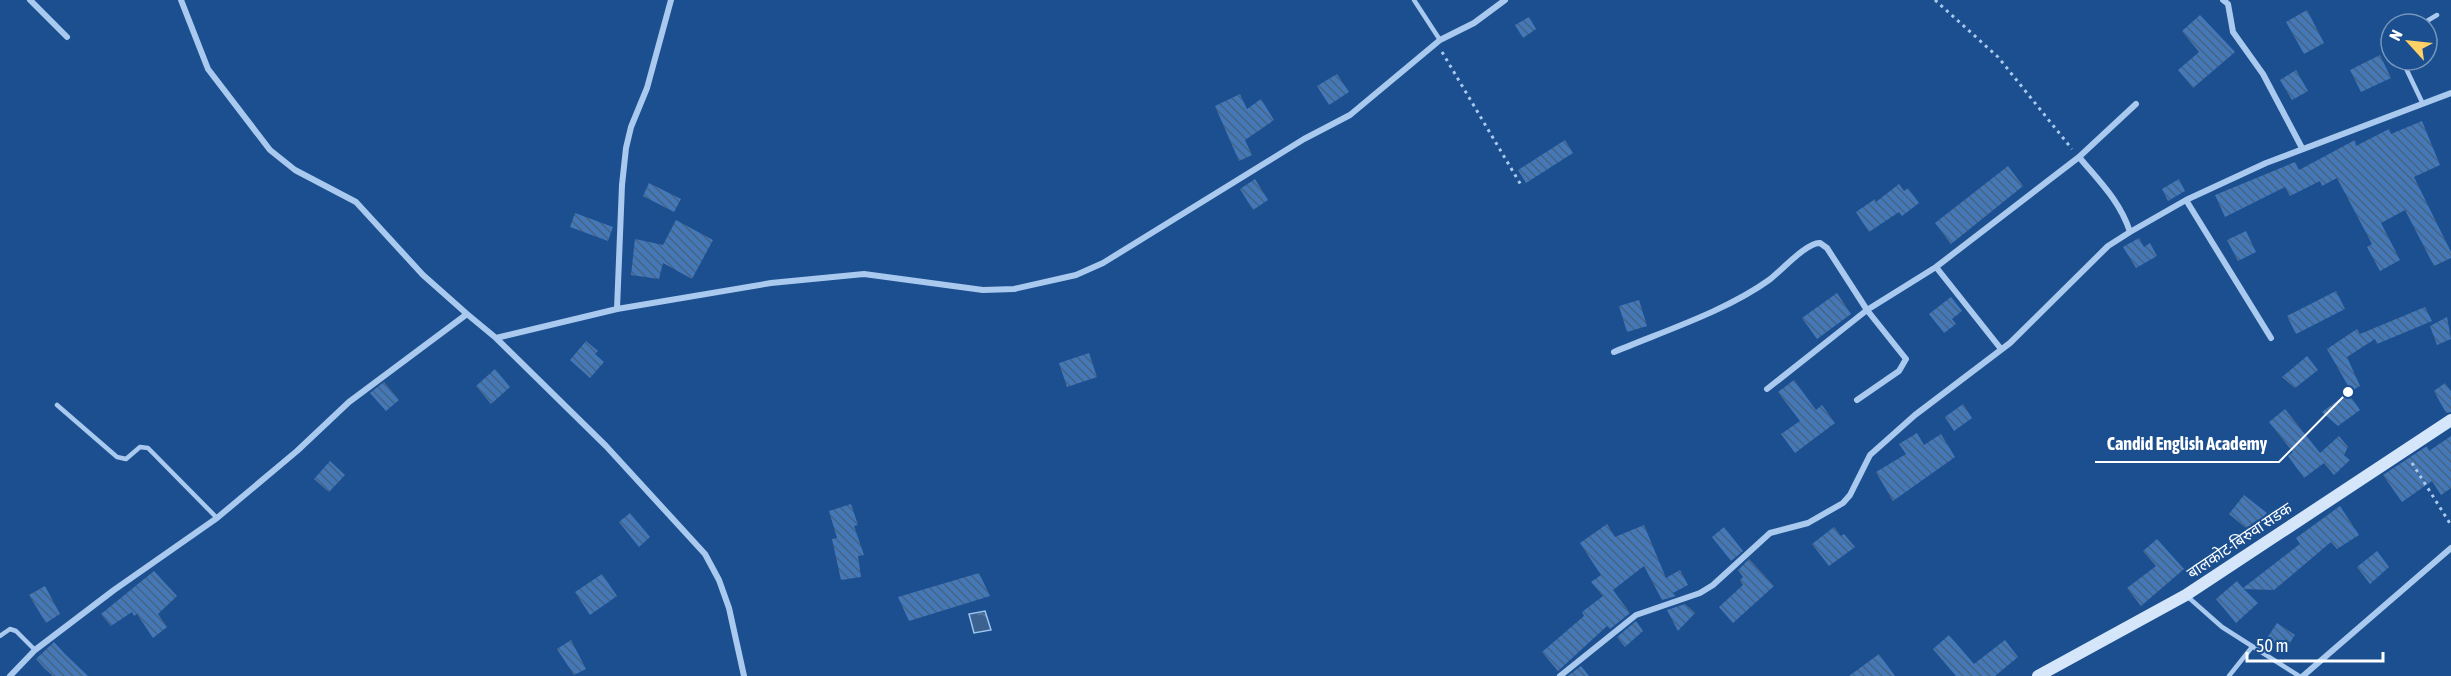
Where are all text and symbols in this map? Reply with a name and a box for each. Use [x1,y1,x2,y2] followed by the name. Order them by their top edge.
[2379,12,2439,72] north arrow
[2385,27,2406,43] text: N
[2095,426,2279,462] callout: Candid English Academy
[2107,433,2268,454] text: Candid English Academy
[2183,498,2295,582] street label: बालकोट-बिरुवा सडक
[2247,625,2384,663] scale bar
[2256,635,2288,656] text: 50 m

